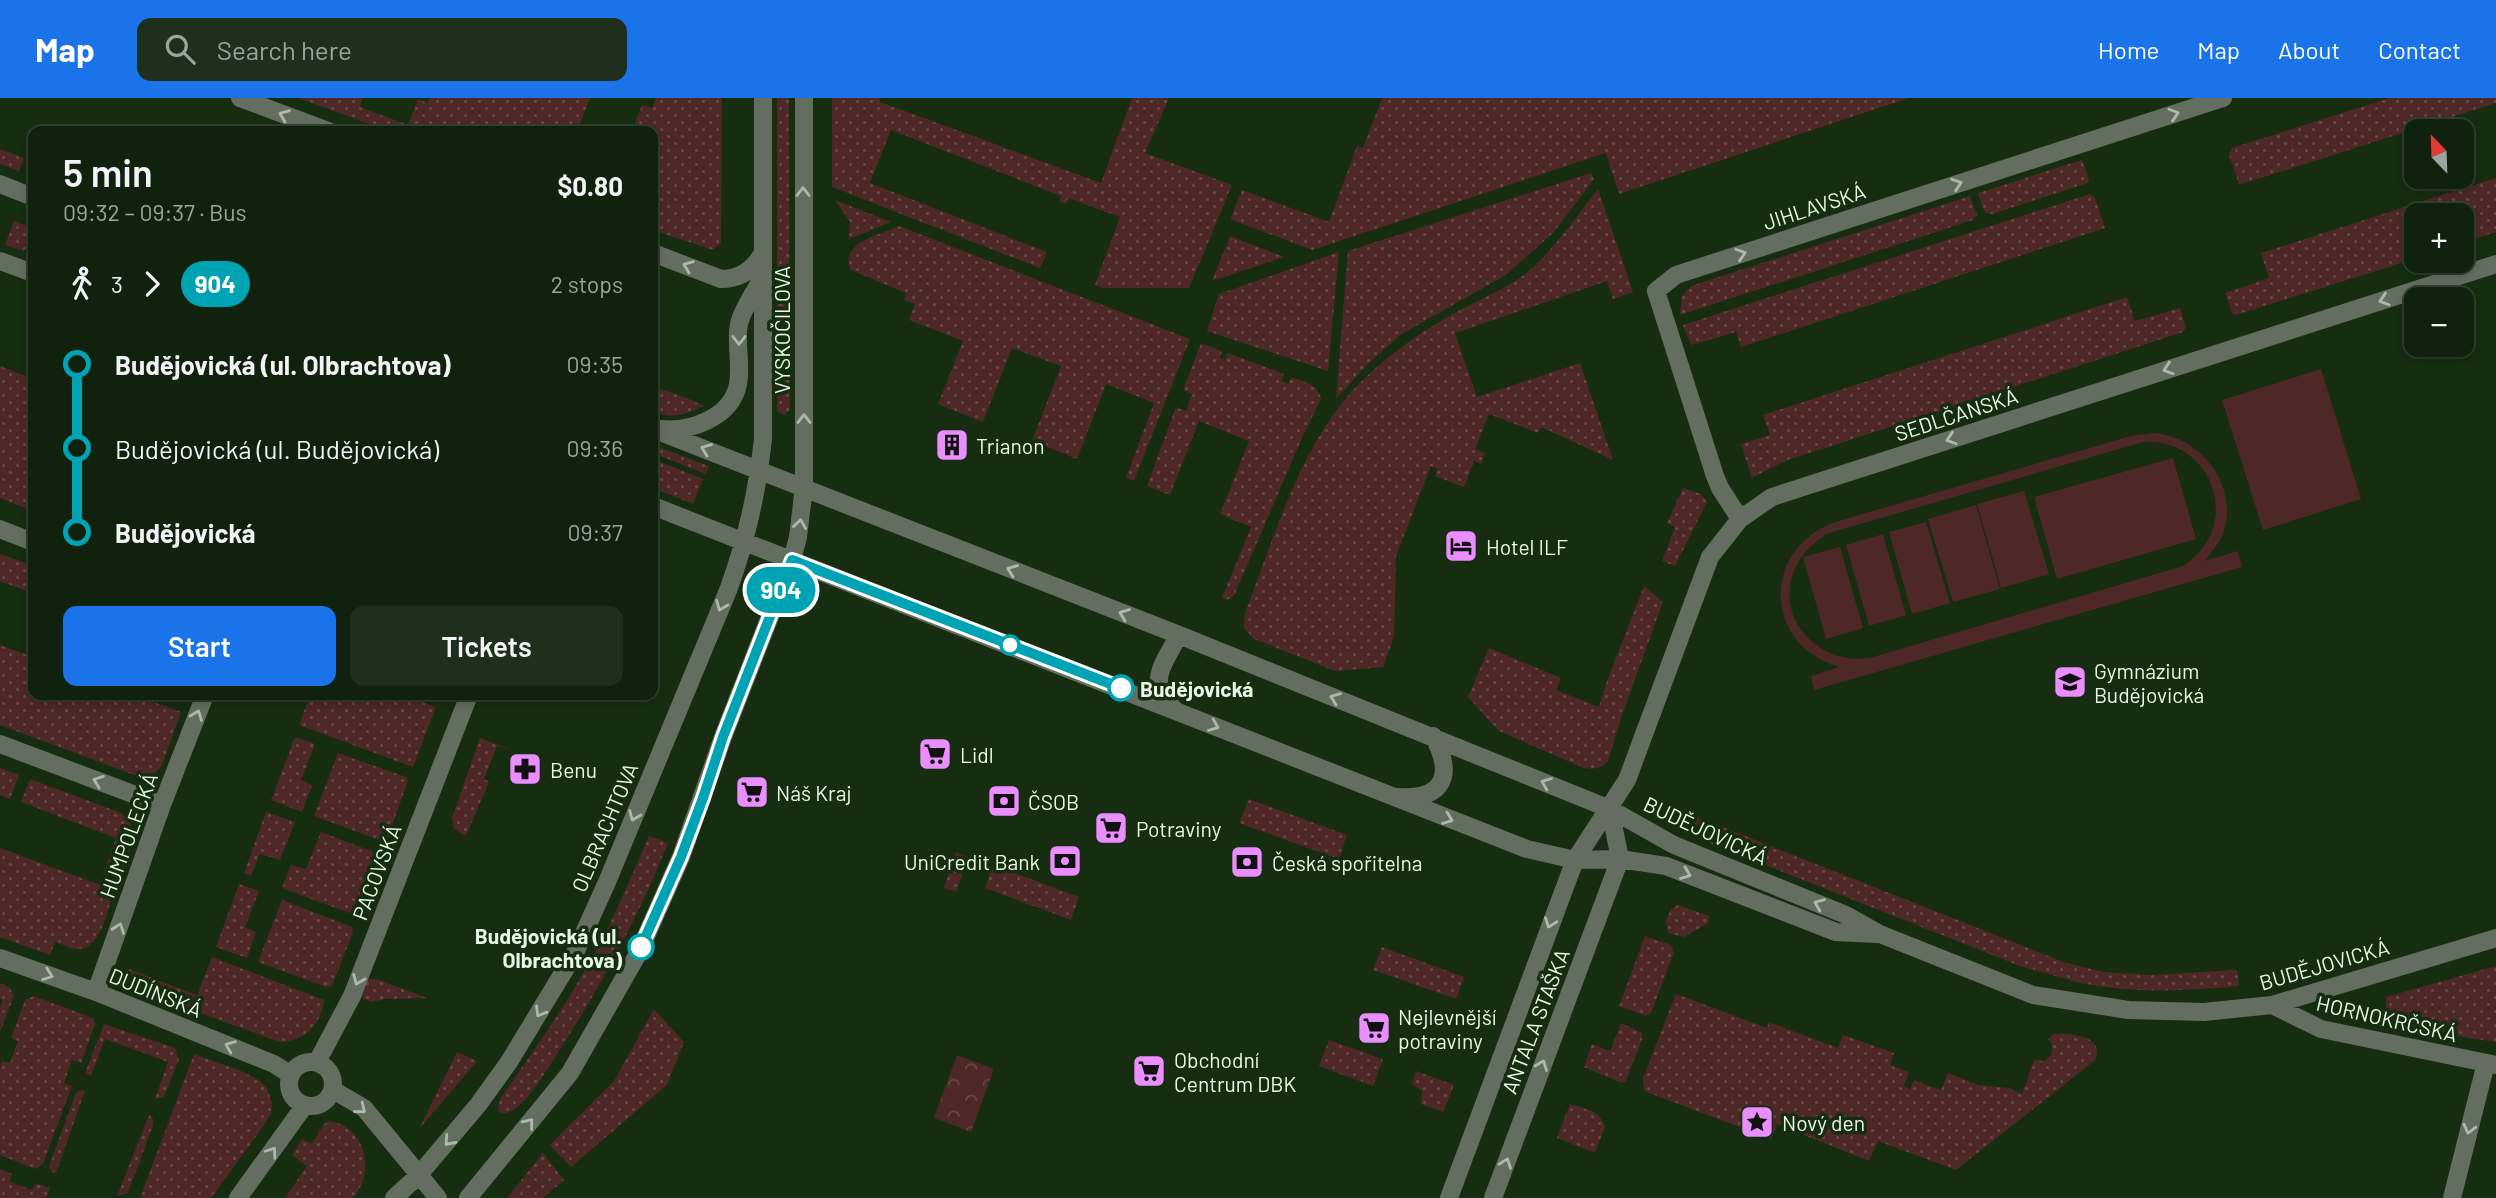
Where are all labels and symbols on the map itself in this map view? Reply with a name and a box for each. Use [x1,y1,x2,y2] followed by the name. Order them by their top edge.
[2167,108,2180,122] one-way arrow
[279,109,291,123] one-way arrow
[2404,119,2474,189] north arrow
[1760,178,1869,234] street label: JIHLAVSKÁ
[1951,178,1963,192] one-way arrow
[795,186,811,196] one-way arrow
[1734,248,1747,262] one-way arrow
[683,260,695,274] one-way arrow
[769,266,794,394] street label: VYSKOČILOVA
[2379,291,2391,306] one-way arrow
[731,335,747,346] one-way arrow
[2162,361,2174,376] one-way arrow
[1891,382,2021,446] street label: SEDLČANSKÁ
[796,413,812,424] one-way arrow
[933,426,971,464] building icon: Trianon
[1946,431,1958,446] one-way arrow
[976,433,1045,458] place label: Trianon
[701,444,713,458] one-way arrow
[793,518,808,530] one-way arrow
[1442,527,1480,565] hotel icon: Hotel ILF
[1486,534,1568,559] place label: Hotel ILF
[1006,564,1018,578] one-way arrow
[741,567,821,613] line badge: 904
[716,599,730,611] one-way arrow
[1119,608,1131,622] one-way arrow
[1000,635,1020,655] unlabelled marker
[2094,658,2204,707] place label: Gymnázium Budějovická
[2051,663,2089,701] school or university icon: Gymnázium Budějovická
[1108,675,1134,701] marker: Budějovická
[1140,676,1253,701] place label: Budějovická
[1330,693,1342,707] one-way arrow
[189,709,203,721] one-way arrow
[1208,717,1220,731] one-way arrow
[916,735,954,773] supermarket icon: Lidl
[960,742,994,767] place label: Lidl
[506,750,544,788] pharmacy icon: Benu
[550,757,597,782] place label: Benu
[566,758,643,895] street label: OLBRACHTOVA
[94,769,162,901] street label: HUMPOLECKÁ
[733,773,771,811] supermarket icon: Náš Kraj
[92,775,104,789] one-way arrow
[1541,778,1553,792] one-way arrow
[776,780,852,805] place label: Náš Kraj
[985,782,1023,820] bank icon: ČSOB
[1028,789,1079,814] place label: ČSOB
[1640,790,1772,870] street label: BUDĚJOVICKÁ
[629,809,643,821] one-way arrow
[1092,809,1130,847] supermarket icon: Potraviny
[1442,811,1454,825] one-way arrow
[1136,816,1222,841] place label: Potraviny
[346,820,406,923] street label: PACOVSKÁ
[1046,842,1084,880] bank icon: UniCredit Bank
[1228,843,1266,881] bank icon: Česká spořitelna
[904,849,1040,874] place label: UniCredit Bank
[1272,850,1422,875] place label: Česká spořitelna
[1679,865,1691,879] one-way arrow
[1814,898,1826,912] one-way arrow
[1544,916,1558,929] one-way arrow
[111,923,125,935] one-way arrow
[475,923,623,972] place label: Budějovická (ul. Olbrachtova)
[2256,933,2392,994] street label: BUDĚJOVICKÁ
[628,934,654,960] marker: Budějovická (ul. Olbrachtova)
[1496,945,1574,1097] street label: ANTALA STAŠKA
[106,962,206,1022] street label: DUDÍNSKÁ
[42,967,54,981] one-way arrow
[352,973,366,985] one-way arrow
[2314,990,2460,1046] street label: HORNOKRČSKÁ
[535,1004,548,1017] one-way arrow
[1398,1004,1497,1053] place label: Nejlevnější potraviny
[1355,1009,1393,1047] supermarket icon: Nejlevnější potraviny
[224,1040,237,1054] one-way arrow
[1174,1047,1296,1096] place label: Obchodní Centrum DBK
[1130,1052,1168,1090] supermarket icon: Obchodní Centrum DBK
[1534,1059,1548,1071] one-way arrow
[354,1100,366,1113] one-way arrow
[1738,1103,1776,1141] place icon: Nový den
[1782,1110,1865,1135] place label: Nový den
[521,1119,533,1132] one-way arrow
[2463,1123,2477,1135] one-way arrow
[444,1133,457,1146] one-way arrow
[263,1147,276,1160] one-way arrow
[1498,1158,1512,1170] one-way arrow

